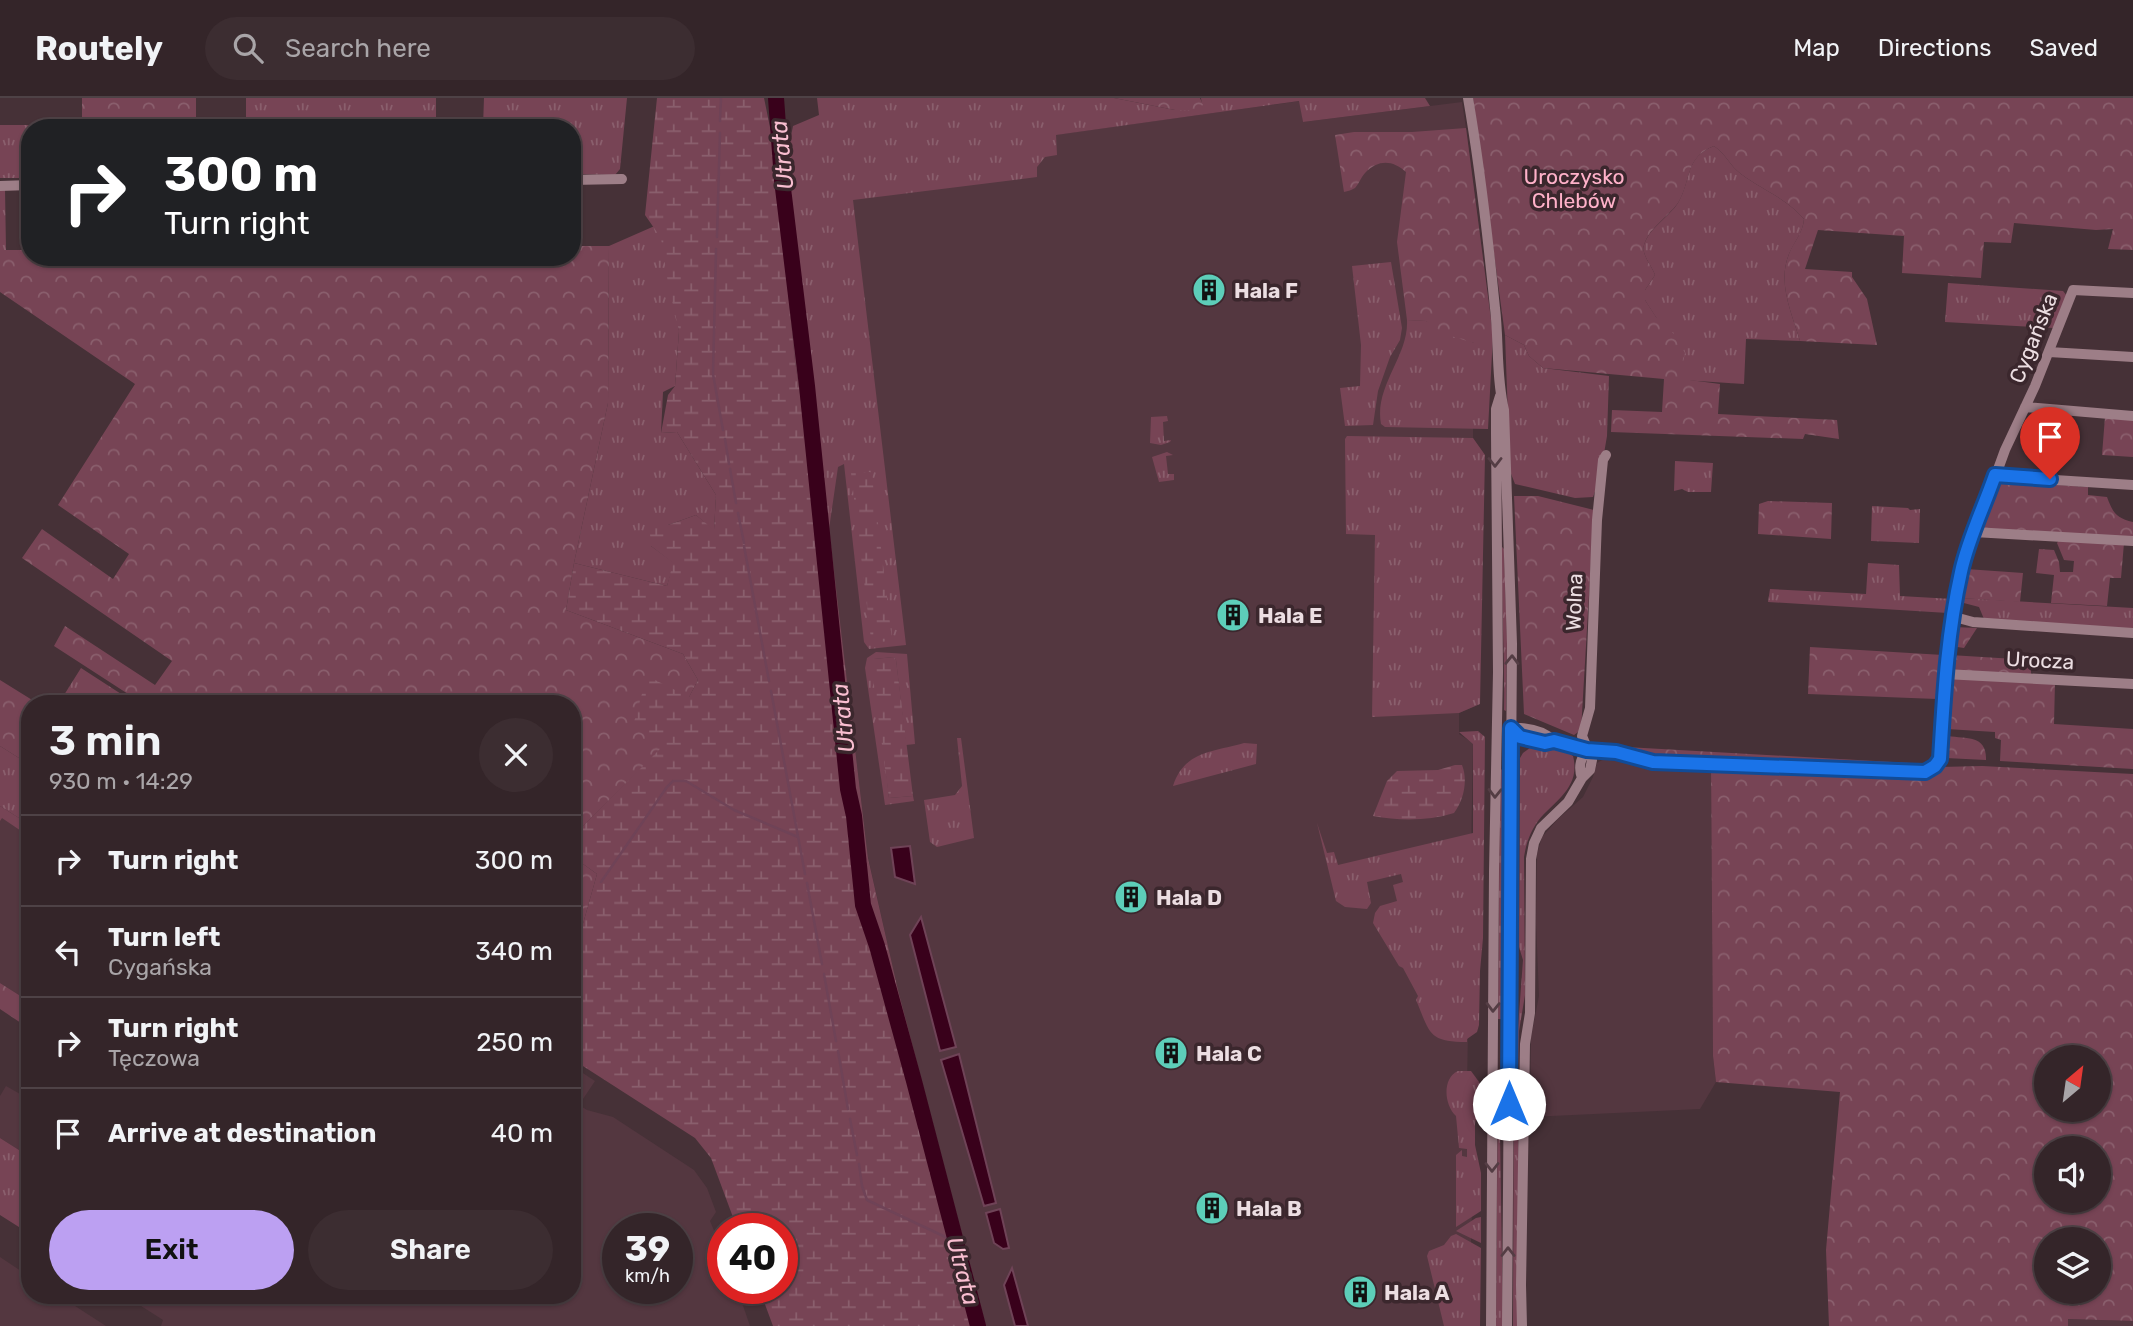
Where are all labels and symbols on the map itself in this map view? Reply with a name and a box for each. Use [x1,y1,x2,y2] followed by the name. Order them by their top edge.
[764,119,800,191] water label: Utrata
[1523,164,1625,213] park label: Uroczysko Chlebów
[1190,271,1228,309] building icon: Hala F
[1234,278,1298,303] place label: Hala F
[2004,289,2062,387] street label: Cygańska
[2020,407,2080,479] pin
[1488,456,1503,467] one-way arrow
[1560,573,1588,631] street label: Wolna
[1214,596,1252,634] building icon: Hala E
[1258,603,1322,628] place label: Hala E
[2005,646,2075,674] street label: Urocza
[1504,654,1520,664] one-way arrow
[825,682,861,754] water label: Utrata
[1487,789,1503,799] one-way arrow
[1112,878,1150,916] building icon: Hala D
[1156,885,1222,910] place label: Hala D
[1485,1003,1501,1013] one-way arrow
[1152,1034,1190,1072] building icon: Hala C
[1196,1041,1262,1066] place label: Hala C
[2034,1045,2110,1122] north arrow
[1472,1067,1546,1141] position arrow
[1484,1162,1500,1173] one-way arrow
[1193,1189,1231,1227] building icon: Hala B
[1236,1196,1302,1221] place label: Hala B
[707,1213,798,1304] speed limit sign: 40
[940,1234,986,1308] water label: Utrata
[1500,1247,1516,1257] one-way arrow
[1341,1273,1379,1311] building icon: Hala A
[1384,1280,1449,1305] place label: Hala A

